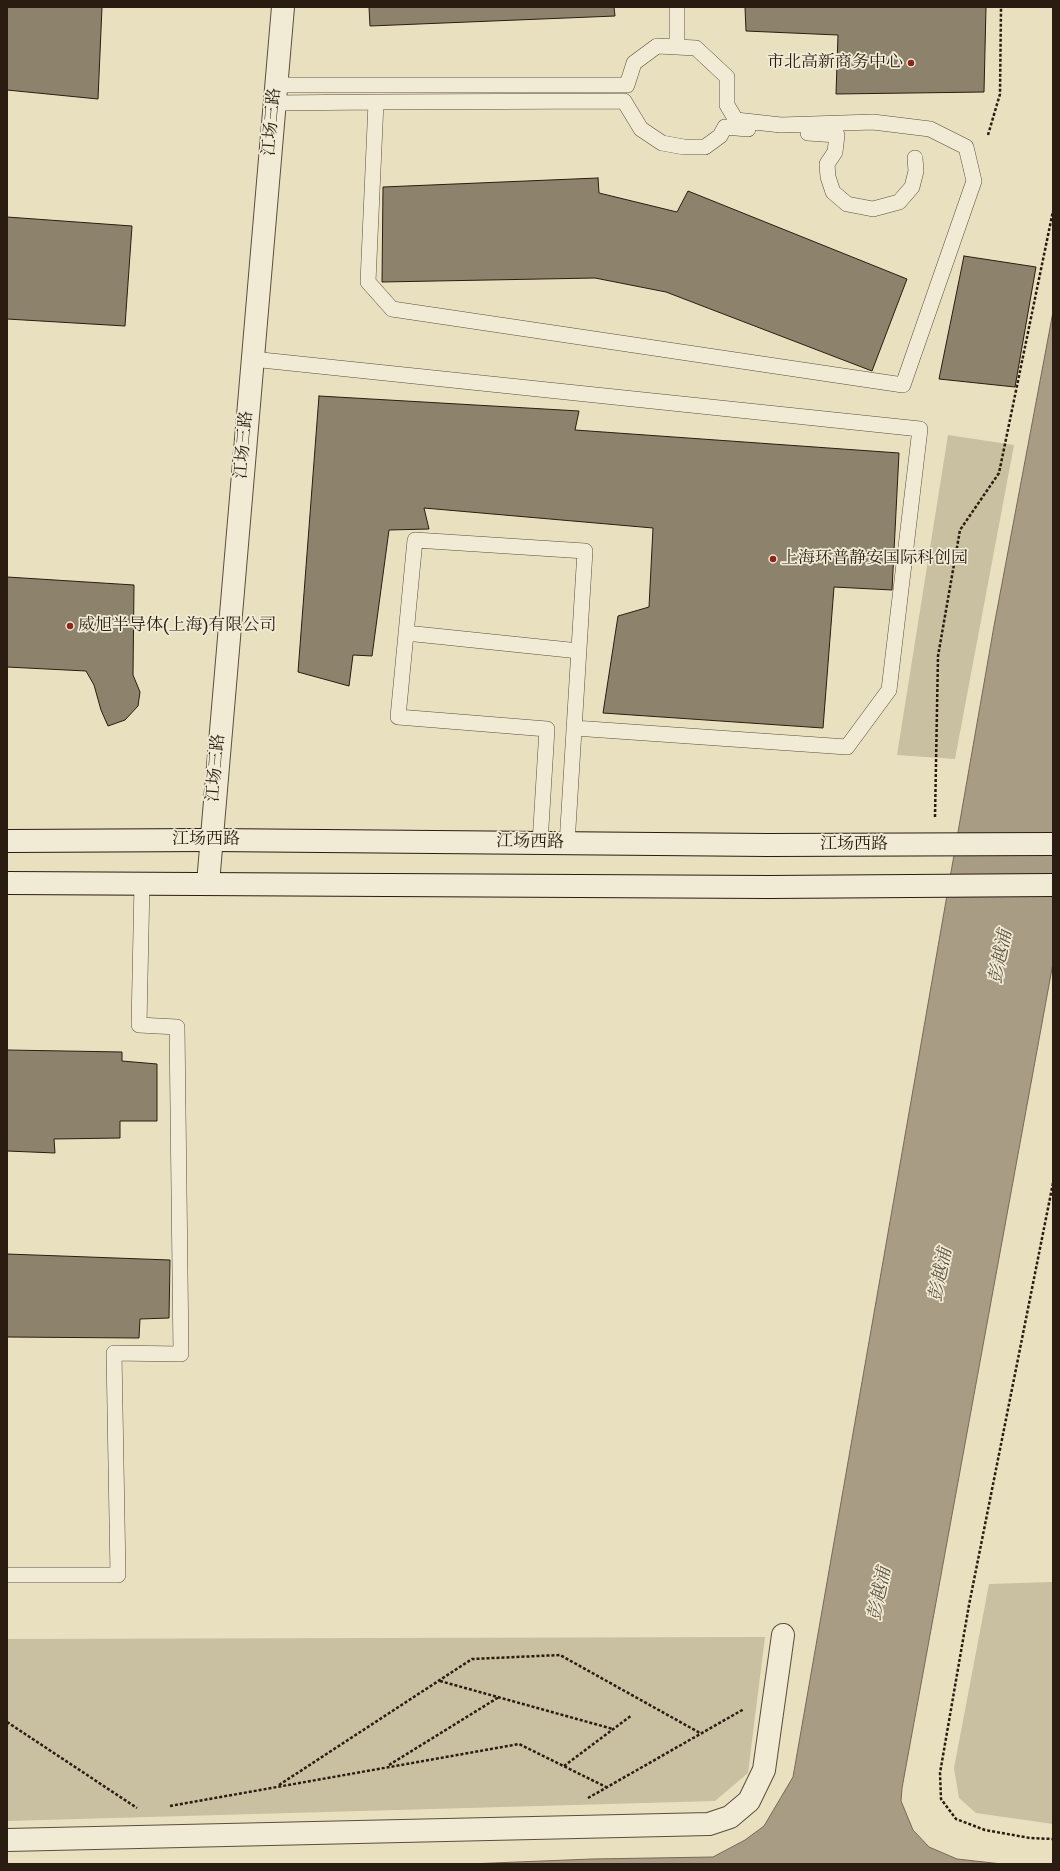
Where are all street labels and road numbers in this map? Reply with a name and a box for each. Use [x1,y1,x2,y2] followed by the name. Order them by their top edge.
[260,87,286,157] street label: 江场三路
[232,410,258,480] street label: 江场三路
[204,733,230,803] street label: 江场三路
[172,830,240,850] street label: 江场西路
[496,832,564,854] street label: 江场西路
[820,835,888,855] street label: 江场西路

